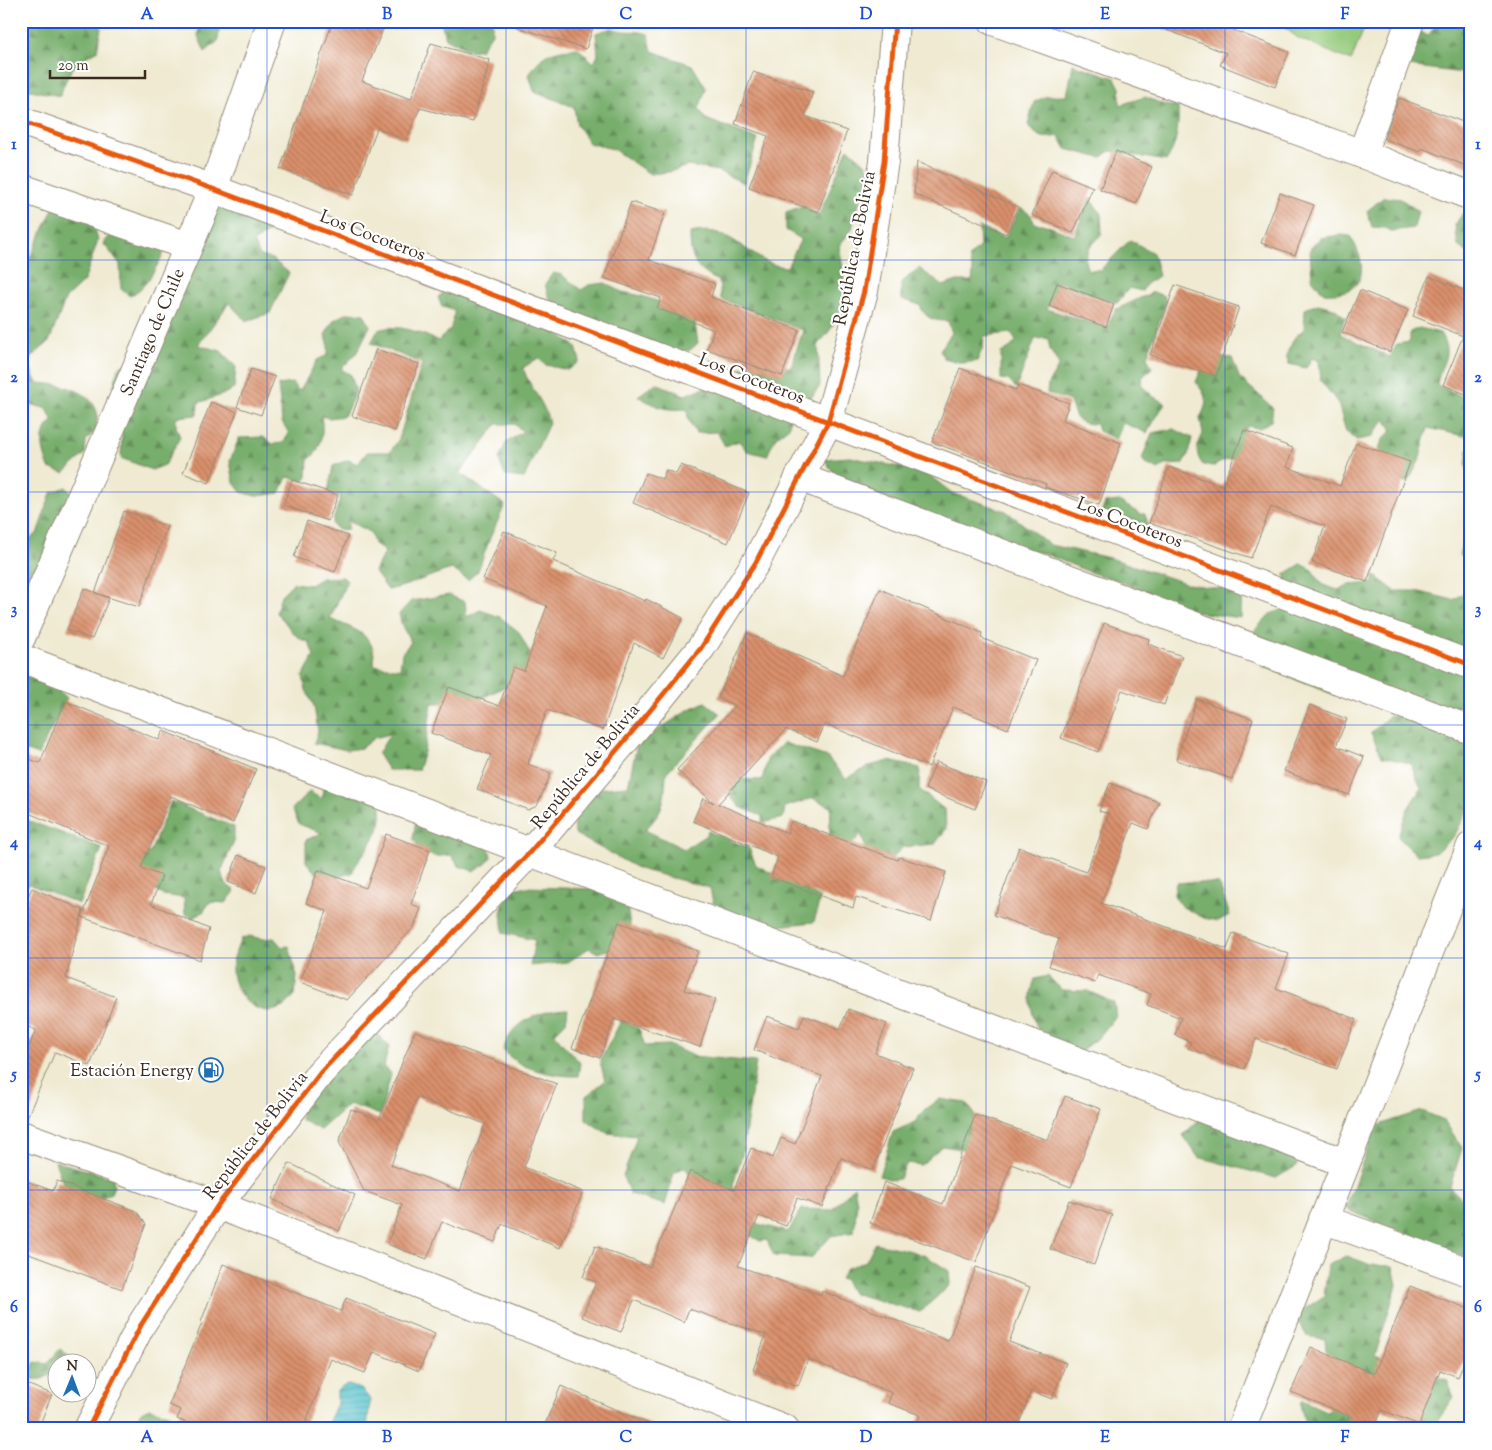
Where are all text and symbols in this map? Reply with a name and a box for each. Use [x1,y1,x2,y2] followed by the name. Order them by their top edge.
[141,4,154,27] text: A
[382,4,392,27] text: B
[620,4,633,27] text: C
[860,4,873,27] text: D
[1100,4,1110,27] text: E
[1341,4,1350,27] text: F
[50,48,145,80] scale bar
[58,56,89,77] text: 20 m
[11,134,17,157] text: 1
[1475,134,1481,157] text: 1
[828,169,884,328] street label: República de Bolivia
[316,205,429,269] street label: Los Cocoteros
[115,265,193,401] street label: Santiago de Chile
[695,348,808,412] street label: Los Cocoteros
[10,367,18,390] text: 2
[1474,367,1482,390] text: 2
[1073,492,1186,556] street label: Los Cocoteros
[11,599,18,622] text: 3
[1475,599,1482,622] text: 3
[526,699,647,836] street label: República de Bolivia
[9,832,18,855] text: 4
[1473,832,1482,855] text: 4
[198,1057,224,1083] fuel station icon: Estación Energy
[70,1059,194,1085] place label: Estación Energy
[9,1064,17,1087] text: 5
[1473,1064,1481,1087] text: 5
[198,1066,315,1206] street label: República de Bolivia
[10,1297,18,1320] text: 6
[1474,1297,1482,1320] text: 6
[48,1352,98,1402] north arrow
[66,1357,78,1377] text: N
[141,1427,154,1450] text: A
[382,1427,392,1450] text: B
[620,1427,633,1450] text: C
[860,1427,873,1450] text: D
[1100,1427,1110,1450] text: E
[1341,1427,1350,1450] text: F

